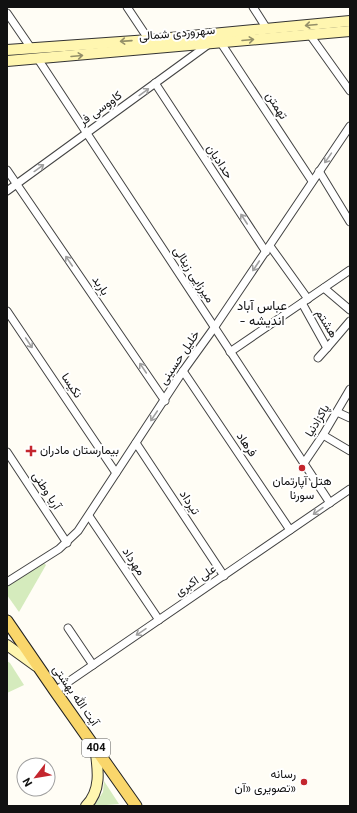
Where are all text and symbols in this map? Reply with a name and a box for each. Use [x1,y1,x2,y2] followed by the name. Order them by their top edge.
[305,21,318,29] one-way arrow
[138,22,216,46] street label: سهروردی شمالی
[241,37,254,44] one-way arrow
[120,38,133,45] one-way arrow
[70,52,83,59] one-way arrow
[75,87,126,131] street label: کاووسی فر
[138,88,149,96] one-way arrow
[260,89,292,124] street label: تهمتن
[201,141,237,183] street label: حدادیان
[324,152,332,163] one-way arrow
[33,164,44,172] one-way arrow
[240,214,248,225] one-way arrow
[168,243,218,307] street label: میرزایی زینالی
[65,256,73,267] one-way arrow
[252,261,260,272] one-way arrow
[87,273,113,299] street label: باربد
[237,297,287,332] district label: عباس آباد - اندیشه
[310,306,342,342] street label: هشتم
[155,327,205,389] street label: خلیل حسینی
[25,337,33,348] one-way arrow
[139,363,147,374] one-way arrow
[56,370,86,402] street label: نکیسا
[301,401,335,441] street label: پاکزادنیا
[150,410,158,422] one-way arrow
[231,429,261,461] street label: فرهاد
[40,442,119,460] place label: بیمارستان مادران
[25,445,37,457] marker: بیمارستان مادران
[297,463,307,473] marker: هتل آپارتمان سورنا
[27,468,66,515] street label: آریا وطنی
[273,473,331,505] place label: هتل آپارتمان سورنا
[174,487,204,519] street label: تیرداد
[313,507,324,515] one-way arrow
[117,544,149,580] street label: مهرداد
[172,561,220,601] street label: علی‌ اکبری
[136,628,147,636] one-way arrow
[47,662,103,731] street label: آیت الله بهشتی
[82,739,110,757] road number: 404
[16,757,56,797] north arrow
[235,766,296,798] place label: رسانه تصویری «آن»
[19,773,38,789] text: N
[299,777,309,787] marker: رسانه تصویری «آن»

